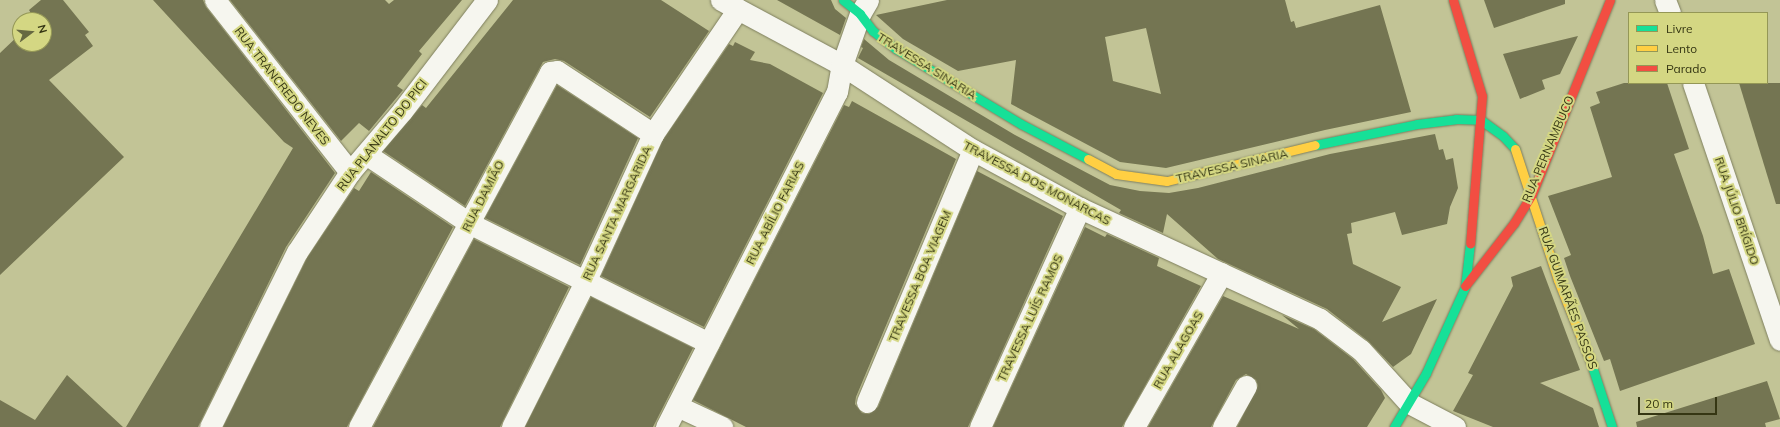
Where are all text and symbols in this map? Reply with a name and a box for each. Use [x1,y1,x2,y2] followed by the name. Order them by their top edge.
[12,12,52,52] north arrow
[1628,12,1768,84] legend
[1666,21,1693,36] text: Livre
[35,23,50,35] text: N
[231,24,333,148] street label: RUA TRANCREDO NEVES
[875,30,979,102] street label: TRAVESSA SINARIA
[1666,41,1697,56] text: Lento
[1666,61,1706,76] text: Parado
[334,76,430,194] street label: RUA PLANALTO DO PICI
[1519,94,1577,204] street label: RUA PERNAMBUCO
[961,138,1113,228] street label: TRAVESSA DOS MONARCAS
[580,144,654,282] street label: RUA SANTA MARGARIDA
[1175,146,1289,186] street label: TRAVESSA SINARIA
[1712,155,1762,267] street label: RUA JÚLIO BRÍGIDO
[459,158,507,234] street label: RUA DAMIÃO
[743,159,807,267] street label: RUA ABÍLIO FARIAS
[886,208,954,344] street label: TRAVESSA BOA VIAGEM
[1535,225,1601,371] street label: RUA GUIMARÃES PASSOS
[994,252,1066,384] street label: TRAVESSA LUÍS RAMOS
[1150,309,1206,391] street label: RUA ALAGOAS
[1640,389,1719,415] scale bar
[1645,396,1673,411] text: 20 m

